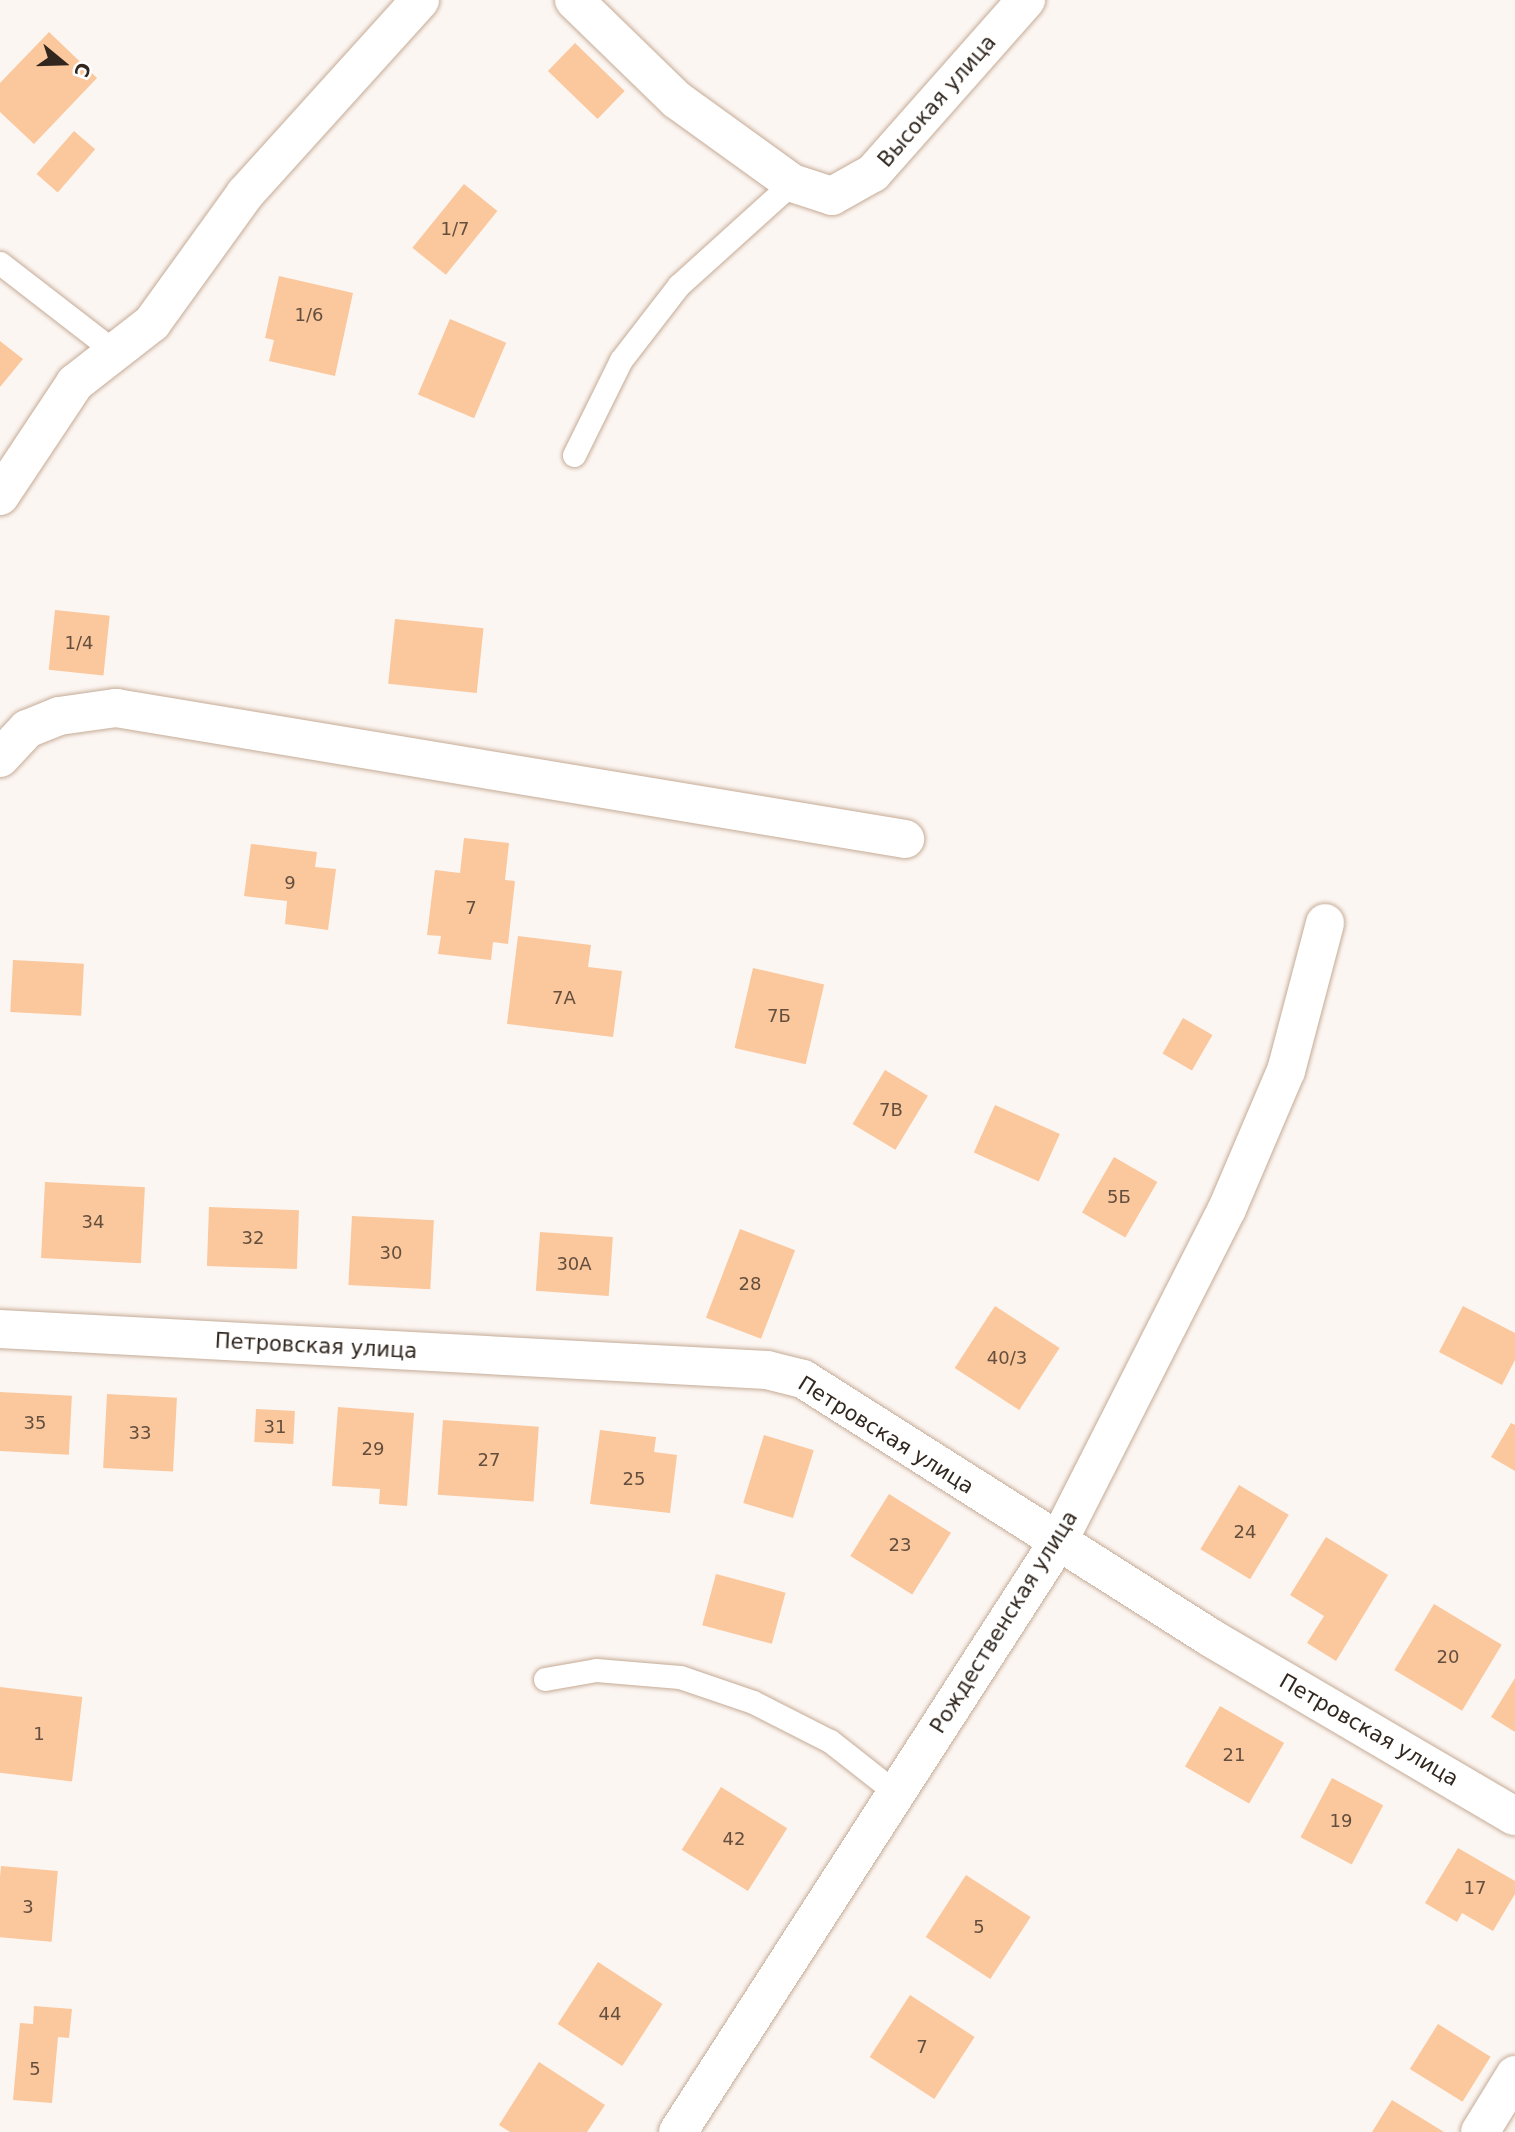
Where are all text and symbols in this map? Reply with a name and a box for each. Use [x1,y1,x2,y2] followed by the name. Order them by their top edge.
[28,28,98,98] north arrow
[873,30,1001,172] street label: Высокая улица
[70,60,96,80] text: С
[441,218,469,240] house number: 1/7
[295,304,323,326] house number: 1/6
[65,632,93,654] house number: 1/4
[284,872,296,894] house number: 9
[465,897,477,919] house number: 7
[552,987,576,1009] house number: 7А
[767,1005,791,1027] house number: 7Б
[879,1099,903,1121] house number: 7В
[1107,1186,1131,1208] house number: 5Б
[82,1211,104,1233] house number: 34
[242,1227,264,1249] house number: 32
[380,1242,402,1264] house number: 30
[556,1253,592,1275] house number: 30А
[739,1273,761,1295] house number: 28
[214,1328,418,1364] street label: Петровская улица
[987,1347,1027,1369] house number: 40/3
[793,1371,979,1499] street label: Петровская улица
[24,1412,46,1434] house number: 35
[264,1416,286,1438] house number: 31
[129,1422,151,1444] house number: 33
[362,1438,384,1460] house number: 29
[478,1449,500,1471] house number: 27
[623,1468,645,1490] house number: 25
[925,1506,1083,1738] street label: Рождественская улица
[1234,1521,1256,1543] house number: 24
[889,1534,911,1556] house number: 23
[1437,1646,1459,1668] house number: 20
[1275,1668,1463,1792] street label: Петровская улица
[33,1723,45,1745] house number: 1
[1223,1744,1245,1766] house number: 21
[1330,1810,1352,1832] house number: 19
[723,1828,745,1850] house number: 42
[1464,1877,1486,1899] house number: 17
[22,1896,34,1918] house number: 3
[973,1916,985,1938] house number: 5
[599,2003,621,2025] house number: 44
[916,2036,928,2058] house number: 7
[29,2058,41,2080] house number: 5

